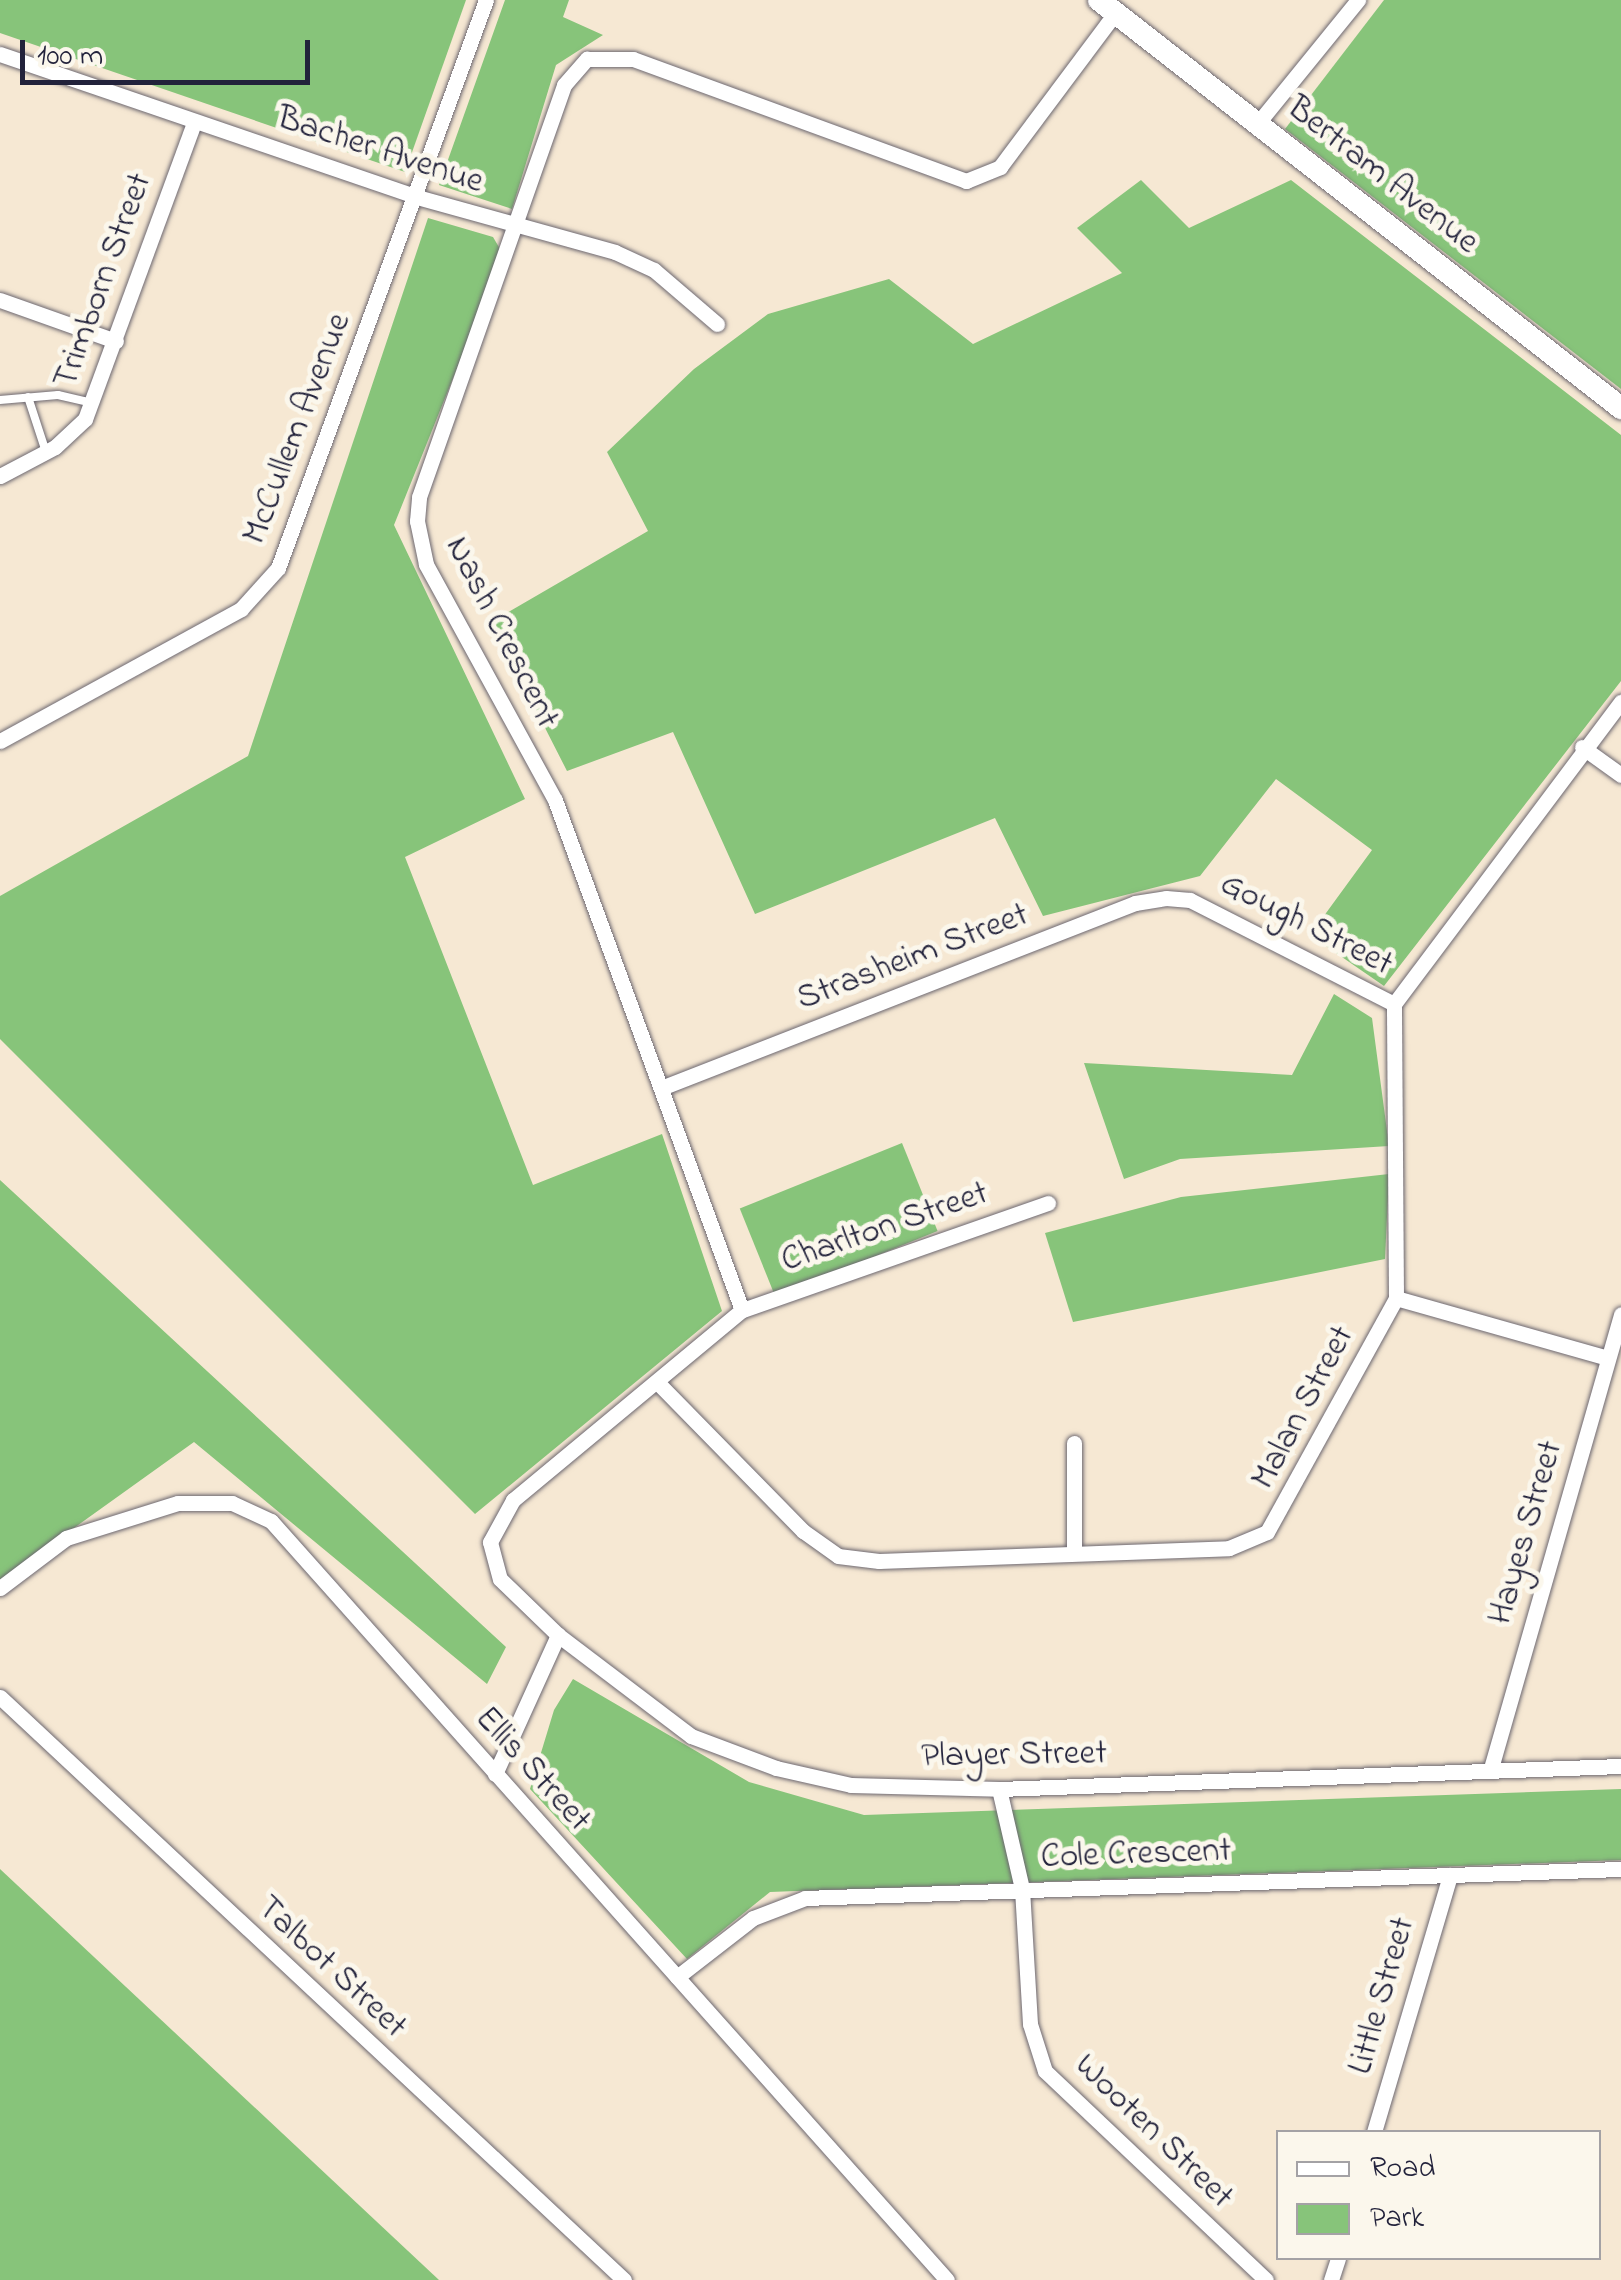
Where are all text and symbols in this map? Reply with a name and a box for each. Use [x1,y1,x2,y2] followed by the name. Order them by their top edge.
[25,20,315,82] scale bar
[37,35,103,79] text: 100 m
[1278,88,1486,264] street label: Bertram Avenue
[271,98,489,204] street label: Bacher Avenue
[46,168,162,394] street label: Trimborn Street
[235,308,361,550] street label: McCullem Avenue
[435,530,567,736] street label: Nash Crescent
[1213,864,1399,986] street label: Gough Street
[791,895,1035,1021] street label: Strasheim Street
[776,1173,994,1283] street label: Charlton Street
[1243,1319,1365,1497] street label: Malan Street
[1481,1436,1573,1630] street label: Hayes Street
[465,1699,599,1841] street label: Ellis Street
[921,1733,1107,1779] street label: Player Street
[1040,1831,1232,1879] street label: Cole Crescent
[247,1888,415,2048] street label: Talbot Street
[1341,1913,1425,2079] street label: Little Street
[1065,2046,1241,2218] street label: Wooten Street
[1276,2130,1601,2260] legend
[1370,2147,1435,2191] text: Road
[1370,2197,1424,2241] text: Park

